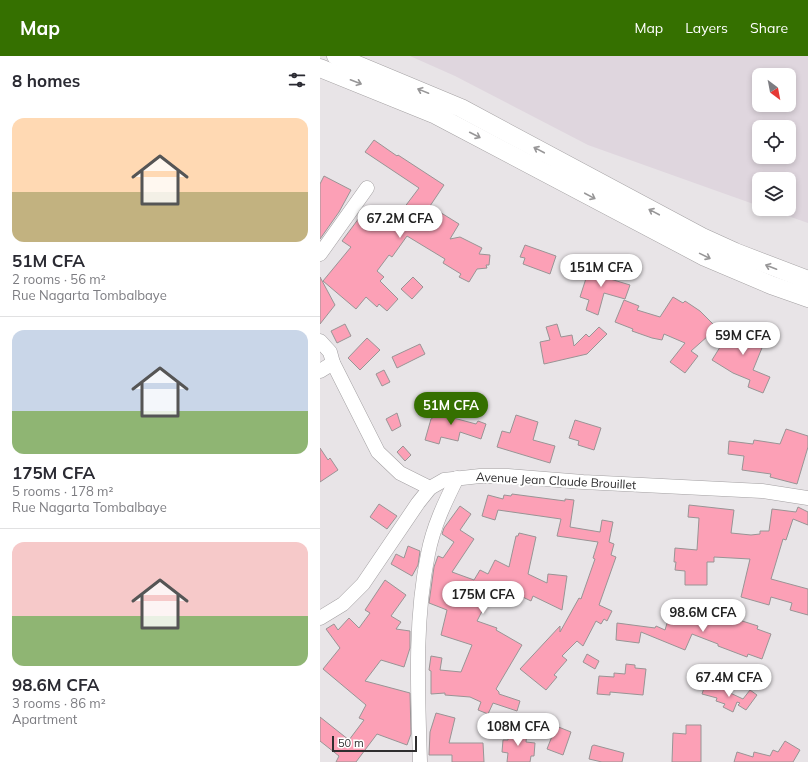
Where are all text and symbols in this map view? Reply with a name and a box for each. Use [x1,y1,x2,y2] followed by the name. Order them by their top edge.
[20,16,60,40] text: Map
[634,19,663,37] text: Map
[685,19,728,37] text: Layers
[750,19,788,37] text: Share
[752,68,796,112] north arrow
[752,68,796,216] map controls
[286,69,308,91] icon: filters
[12,70,80,91] text: 8 homes
[350,78,362,86] one-way arrow
[418,87,430,95] one-way arrow
[752,120,796,164] button: locate
[469,131,481,139] one-way arrow
[124,144,196,216] icon: home
[533,146,545,153] one-way arrow
[752,172,796,216] button: layers
[584,193,596,200] one-way arrow
[354,205,446,239] pin: 67.2M CFA
[648,207,660,215] one-way arrow
[367,210,433,226] text: 67.2M CFA
[12,250,85,271] text: 51M CFA
[698,253,710,261] one-way arrow
[560,254,642,288] pin: 151M CFA
[569,259,633,275] text: 151M CFA
[766,262,778,270] one-way arrow
[12,271,106,287] text: 2 rooms · 56 m²
[12,287,167,303] text: Rue Nagarta Tombalbaye
[706,322,780,356] pin: 59M CFA
[715,327,771,343] text: 59M CFA
[124,356,196,428] icon: home
[414,392,488,426] pin: 51M CFA
[423,397,479,413] text: 51M CFA
[12,462,95,483] text: 175M CFA
[476,469,636,492] street label: Avenue Jean Claude Brouillet
[12,483,113,499] text: 5 rooms · 178 m²
[12,499,167,515] text: Rue Nagarta Tombalbaye
[124,568,196,640] icon: home
[442,581,524,615] pin: 175M CFA
[451,586,515,602] text: 175M CFA
[657,599,749,633] pin: 98.6M CFA
[670,604,736,620] text: 98.6M CFA
[683,664,775,698] pin: 67.4M CFA
[696,669,762,685] text: 67.4M CFA
[12,674,99,695] text: 98.6M CFA
[12,695,106,711] text: 3 rooms · 86 m²
[12,711,77,727] text: Apartment
[477,713,559,747] pin: 108M CFA
[486,718,550,734] text: 108M CFA
[332,734,417,753] scale bar
[338,736,364,750] text: 50 m

